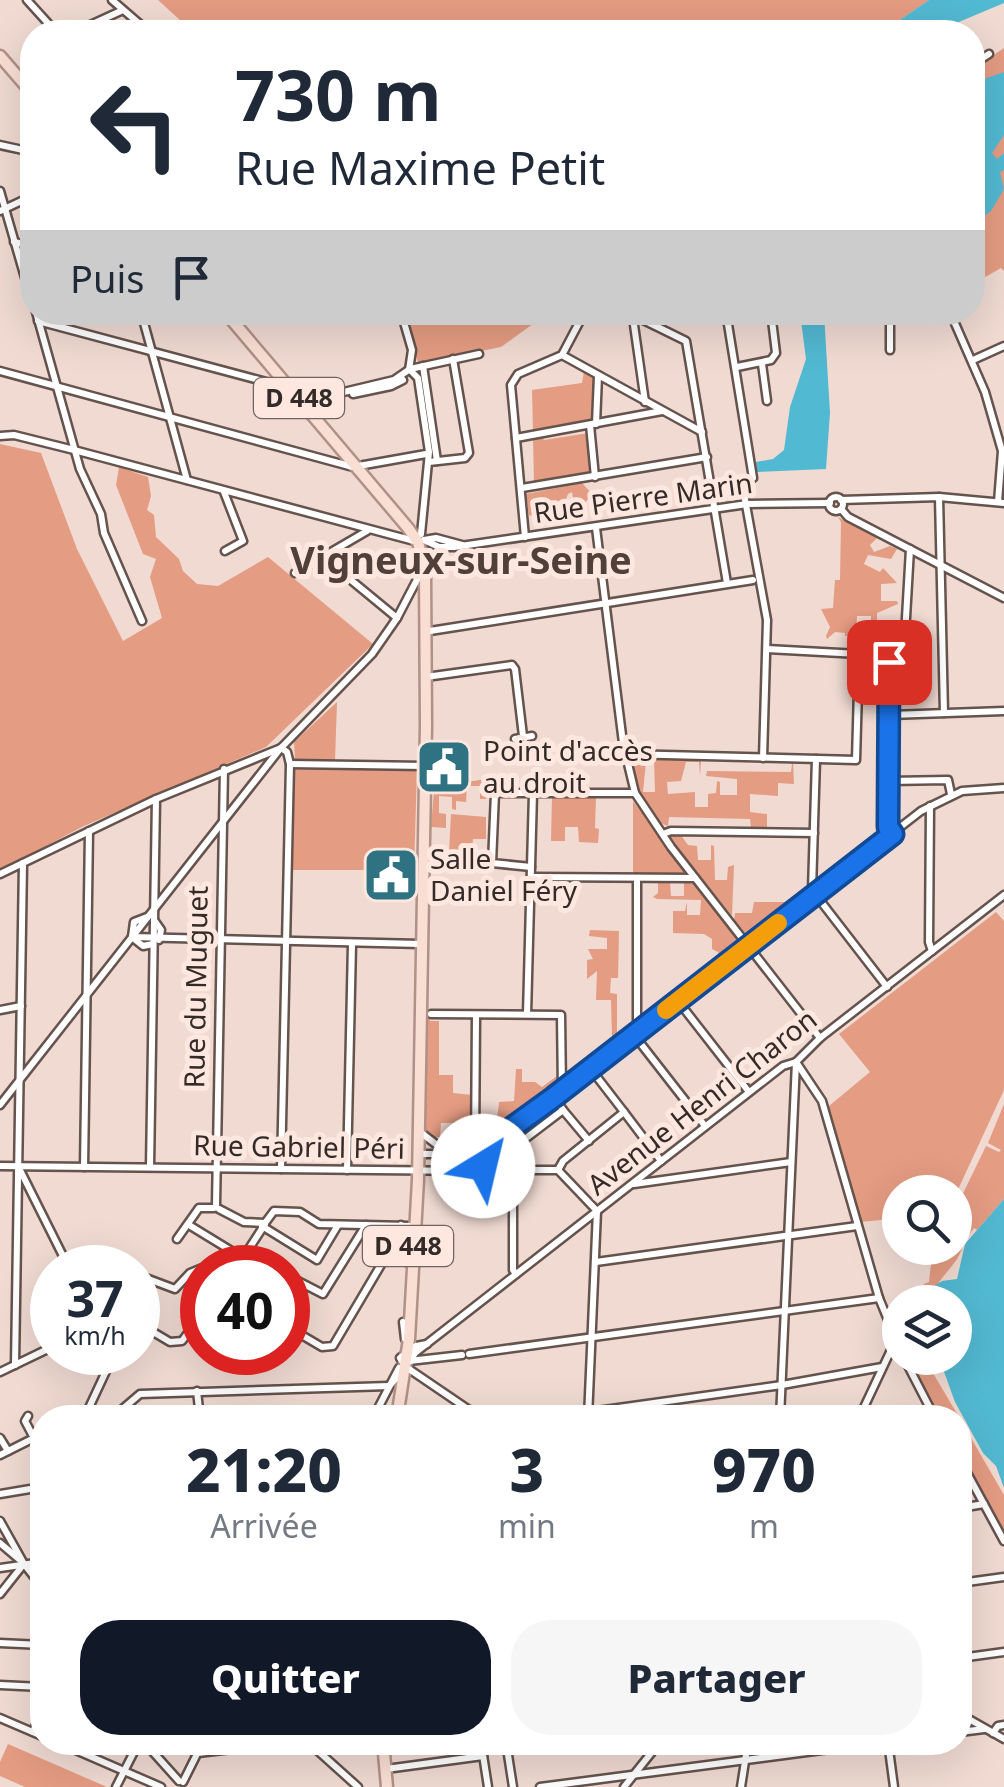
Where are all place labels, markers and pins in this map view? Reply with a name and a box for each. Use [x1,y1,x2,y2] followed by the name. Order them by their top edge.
[847,620,932,705] pin
[483,731,653,801] place label: Point d'accès au droit
[414,737,474,797] public building icon: Point d'accès au droit
[430,839,578,909] place label: Salle Daniel Féry
[361,845,421,905] public building icon: Salle Daniel Féry

